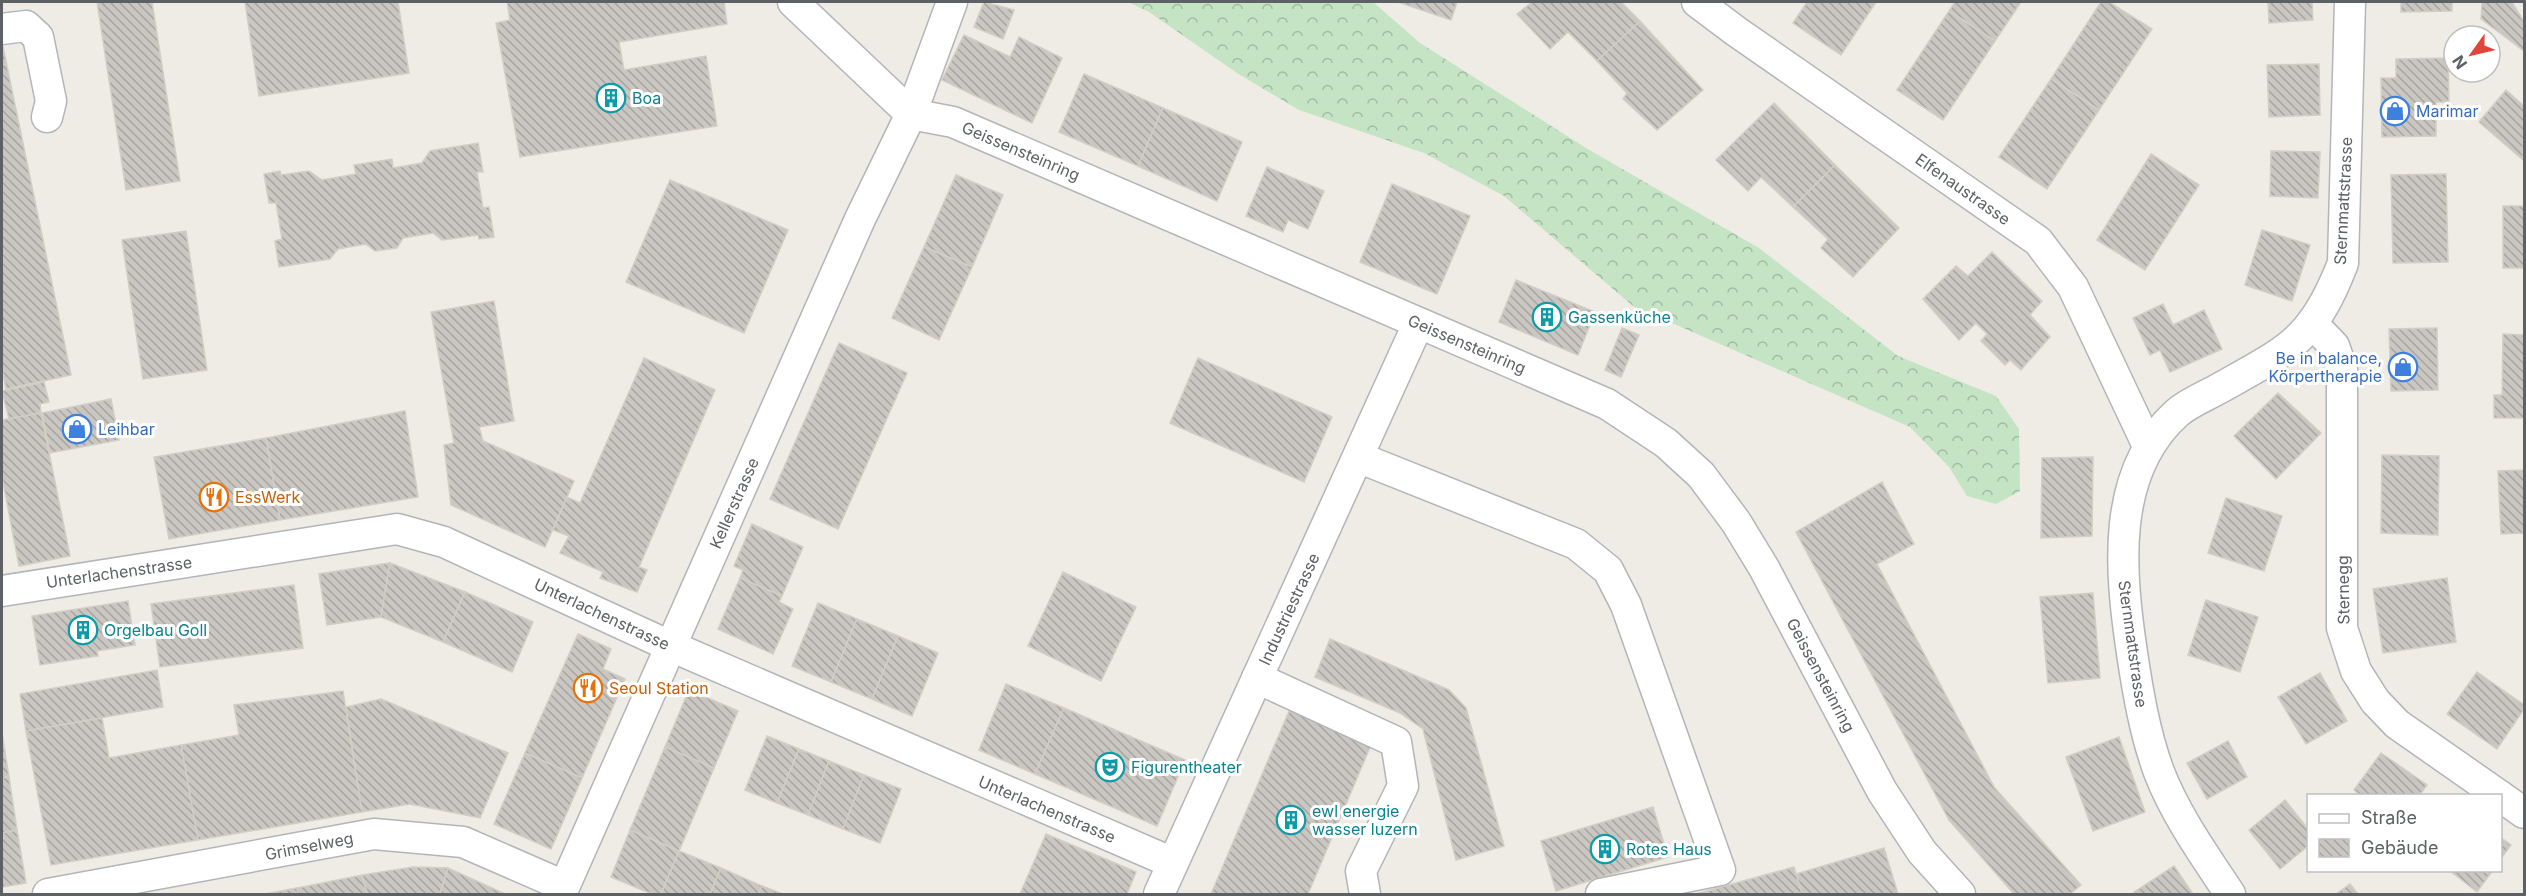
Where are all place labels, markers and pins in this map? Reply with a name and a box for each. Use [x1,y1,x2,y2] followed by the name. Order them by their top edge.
[595,82,627,114] building icon: Boa
[632,88,661,108] place label: Boa
[2379,95,2411,127] shop icon: Marimar
[2416,101,2479,121] place label: Marimar
[1531,301,1563,333] building icon: Gassenküche
[1568,307,1671,327] place label: Gassenküche
[2269,348,2382,386] place label: Be in balance, Körpertherapie
[2387,351,2419,383] shop icon: Be in balance, Körpertherapie
[61,413,93,445] shop icon: Leihbar
[98,419,155,439] place label: Leihbar
[198,481,230,513] restaurant icon: EssWerk
[235,487,301,507] place label: EssWerk
[67,614,99,646] building icon: Orgelbau Goll
[104,620,207,640] place label: Orgelbau Goll
[572,672,604,704] restaurant icon: Seoul Station
[609,678,709,698] place label: Seoul Station
[1094,751,1126,783] theatre icon: Figurentheater
[1131,757,1242,777] place label: Figurentheater
[1312,801,1418,839] place label: ewl energie wasser luzern
[1275,804,1307,836] building icon: ewl energie wasser luzern
[1589,833,1621,865] building icon: Rotes Haus
[1626,839,1712,859] place label: Rotes Haus

